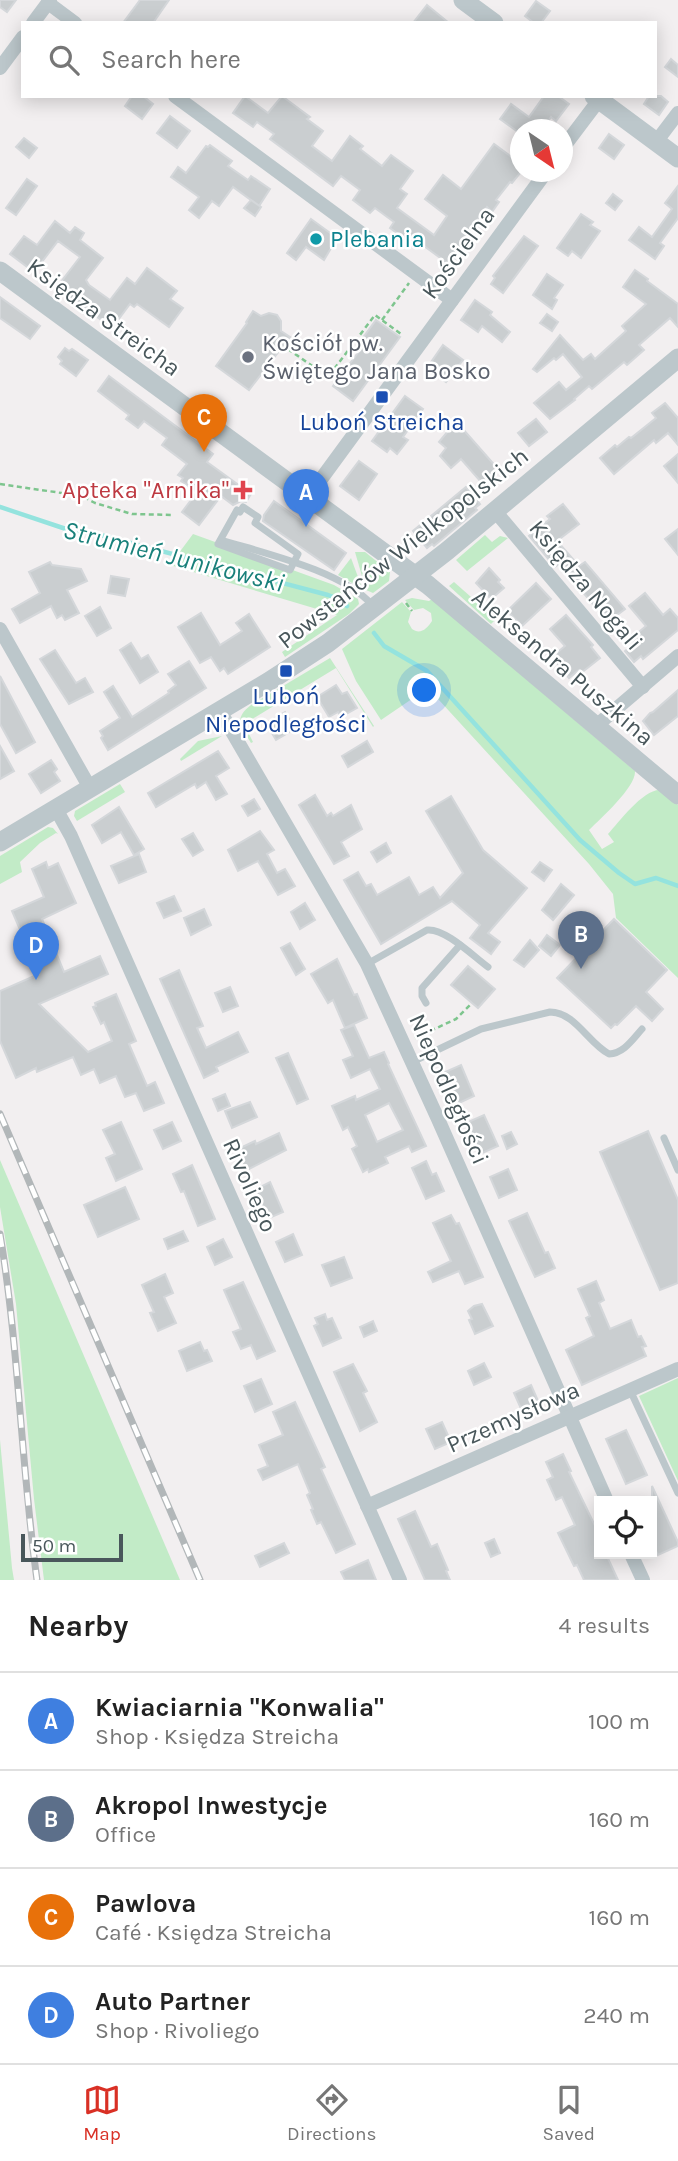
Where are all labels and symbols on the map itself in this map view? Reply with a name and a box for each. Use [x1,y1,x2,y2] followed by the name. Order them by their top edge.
[510,119,573,182] north arrow
[415,202,501,304] street label: Kościelna
[330,225,425,253] place label: Plebania
[308,231,324,247] marker: Plebania
[22,252,186,382] street label: Księdza Streicha
[262,329,491,385] place label: Kościół pw. Świętego Jana Bosko
[240,349,256,365] marker: Kościół pw. Świętego Jana Bosko
[374,389,390,405] marker: Luboń Streicha
[181,394,227,452] pin: C
[299,408,465,436] place label: Luboń Streicha
[272,442,534,654] street label: Powstańców Wielkopolskich
[283,469,329,527] pin: A
[62,476,229,504] place label: Apteka "Arnika"
[235,482,251,498] marker: Apteka "Arnika"
[60,514,288,599] water label: Strumień Junikowski
[523,514,649,656] street label: Księdza Nogali
[466,583,660,751] street label: Aleksandra Puszkina
[278,663,294,679] marker: Luboń Niepodległości
[407,673,441,707] your location
[205,682,367,738] place label: Luboń Niepodległości
[558,911,604,969] pin: B
[13,922,59,980] pin: D
[403,1009,495,1169] street label: Niepodległości
[217,1134,283,1236] street label: Rivoliego
[442,1375,584,1459] street label: Przemysłowa
[21,1531,122,1563] scale bar

